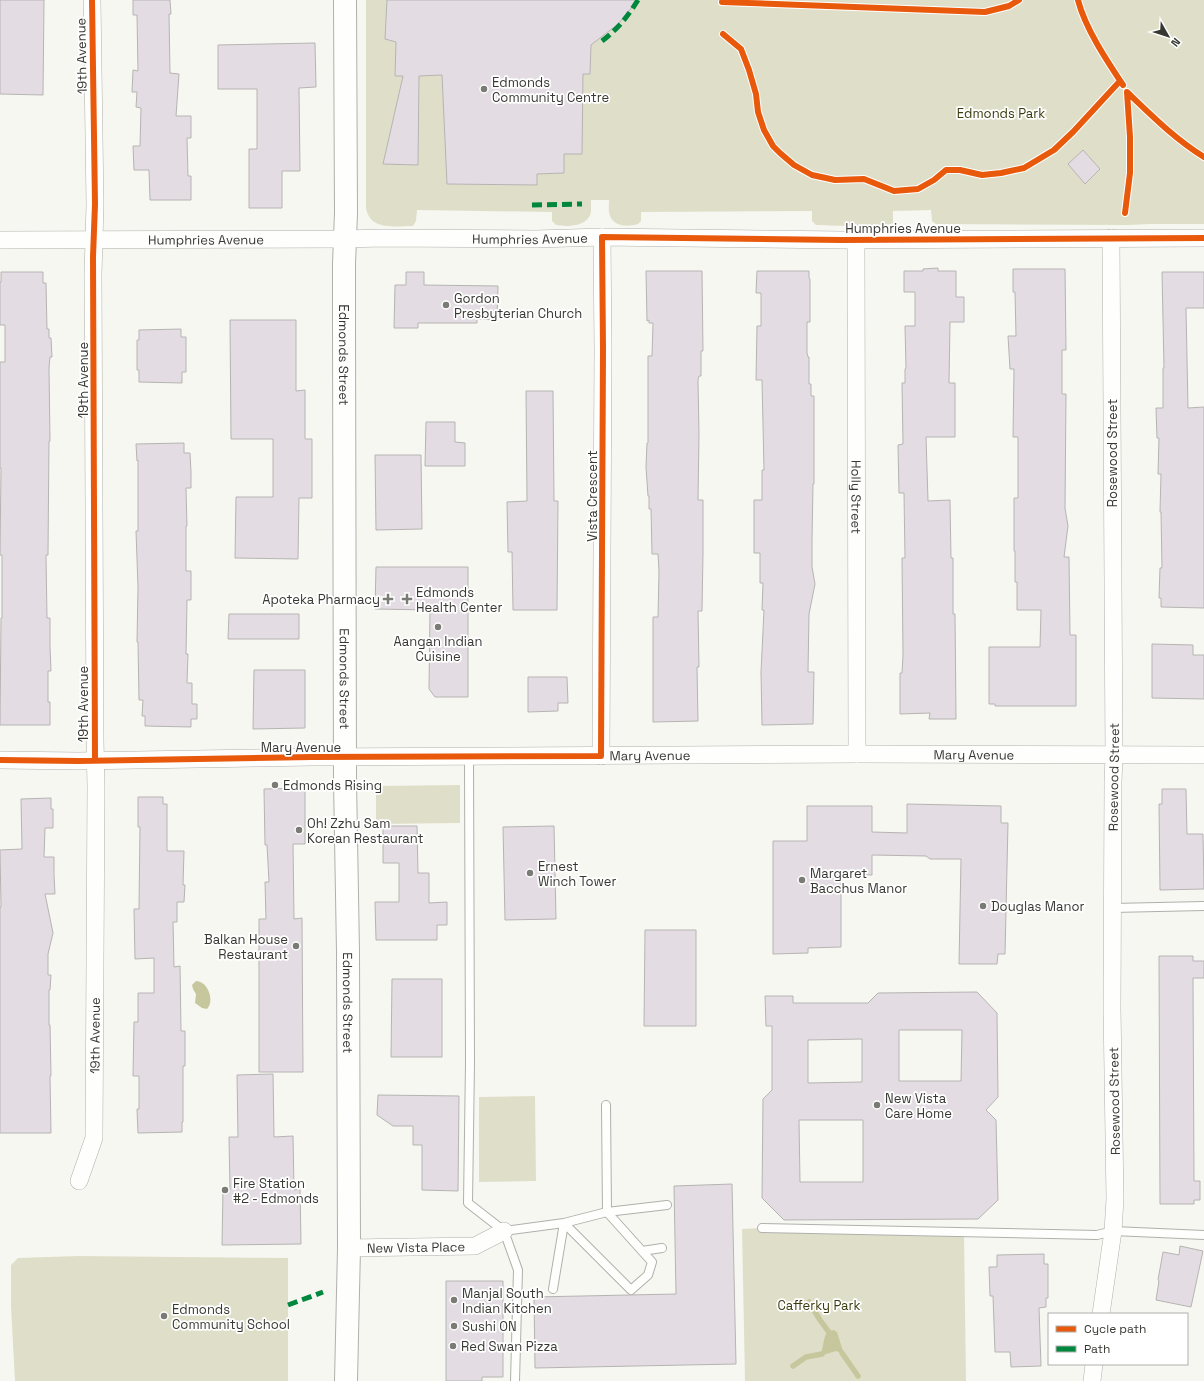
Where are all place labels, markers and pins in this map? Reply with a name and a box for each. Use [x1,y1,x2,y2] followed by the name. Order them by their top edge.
[492,74,609,106] place label: Edmonds Community Centre
[479,84,489,94] marker: Edmonds Community Centre
[454,290,582,322] place label: Gordon Presbyterian Church
[441,300,451,310] marker: Gordon Presbyterian Church
[416,584,502,616] place label: Edmonds Health Center
[262,591,380,608] place label: Apoteka Pharmacy
[401,593,413,605] marker: Edmonds Health Center
[383,594,393,604] marker: Apoteka Pharmacy
[433,622,443,632] marker: Aangan Indian Cuisine
[394,633,482,665] place label: Aangan Indian Cuisine
[283,777,382,794] place label: Edmonds Rising
[270,780,280,790] marker: Edmonds Rising
[307,815,424,847] place label: Oh! Zzhu Sam Korean Restaurant
[294,825,304,835] marker: Oh! Zzhu Sam Korean Restaurant
[538,858,617,890] place label: Ernest Winch Tower
[810,865,907,897] place label: Margaret Bacchus Manor
[525,868,535,878] marker: Ernest Winch Tower
[797,875,807,885] marker: Margaret Bacchus Manor
[991,898,1084,915] place label: Douglas Manor
[978,901,988,911] marker: Douglas Manor
[204,931,288,963] place label: Balkan House Restaurant
[291,941,301,951] marker: Balkan House Restaurant
[885,1090,952,1122] place label: New Vista Care Home
[872,1100,882,1110] marker: New Vista Care Home
[233,1175,319,1207] place label: Fire Station #2 - Edmonds
[220,1185,230,1195] marker: Fire Station #2 - Edmonds
[462,1285,552,1317] place label: Manjal South Indian Kitchen
[449,1295,459,1305] marker: Manjal South Indian Kitchen
[172,1301,290,1333] place label: Edmonds Community School
[159,1311,169,1321] marker: Edmonds Community School
[462,1318,517,1335] place label: Sushi ON
[449,1321,459,1331] marker: Sushi ON
[461,1338,558,1355] place label: Red Swan Pizza
[448,1341,458,1351] marker: Red Swan Pizza

